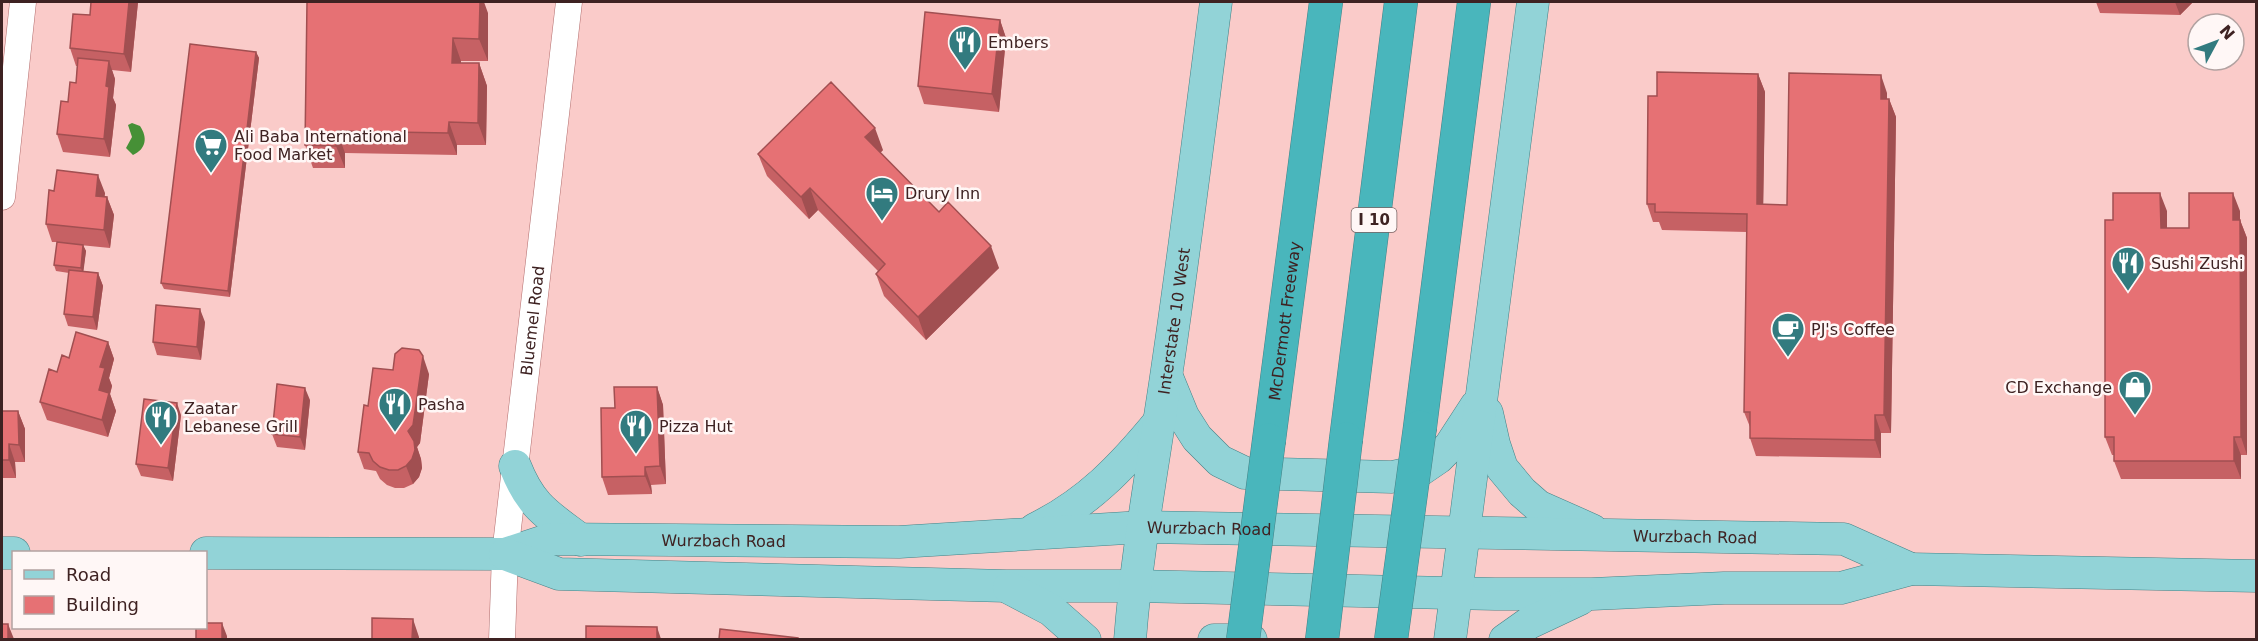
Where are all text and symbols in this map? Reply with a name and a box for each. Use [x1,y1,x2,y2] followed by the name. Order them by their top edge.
[2186,12,2246,72] north arrow
[2215,21,2239,44] text: N
[947,24,983,71] restaurant icon: Embers
[988,33,1049,52] place label: Embers
[193,127,229,174] supermarket icon: Ali Baba International Food Market
[234,127,407,164] place label: Ali Baba International Food Market
[864,175,900,222] hotel icon: Drury Inn
[905,184,980,203] place label: Drury Inn
[1352,208,1396,232] road number: I 10
[1265,240,1305,402] street label: McDermott Freeway
[2110,245,2146,292] restaurant icon: Sushi Zushi
[1154,247,1194,396] street label: Interstate 10 West
[2151,254,2243,273] place label: Sushi Zushi
[517,265,548,377] street label: Bluemel Road
[1770,311,1806,358] cafe icon: PJ's Coffee
[1811,320,1895,339] place label: PJ's Coffee
[2117,369,2153,416] shop icon: CD Exchange
[2005,378,2112,397] place label: CD Exchange
[377,386,413,433] restaurant icon: Pasha
[418,395,465,414] place label: Pasha
[143,399,179,446] restaurant icon: Zaatar Lebanese Grill
[184,399,298,436] place label: Zaatar Lebanese Grill
[618,408,654,455] restaurant icon: Pizza Hut
[659,417,733,436] place label: Pizza Hut
[1147,518,1272,539] street label: Wurzbach Road
[1633,526,1757,548] street label: Wurzbach Road
[661,531,786,551] street label: Wurzbach Road
[12,551,207,629] legend
[66,564,111,585] text: Road
[66,594,139,615] text: Building

